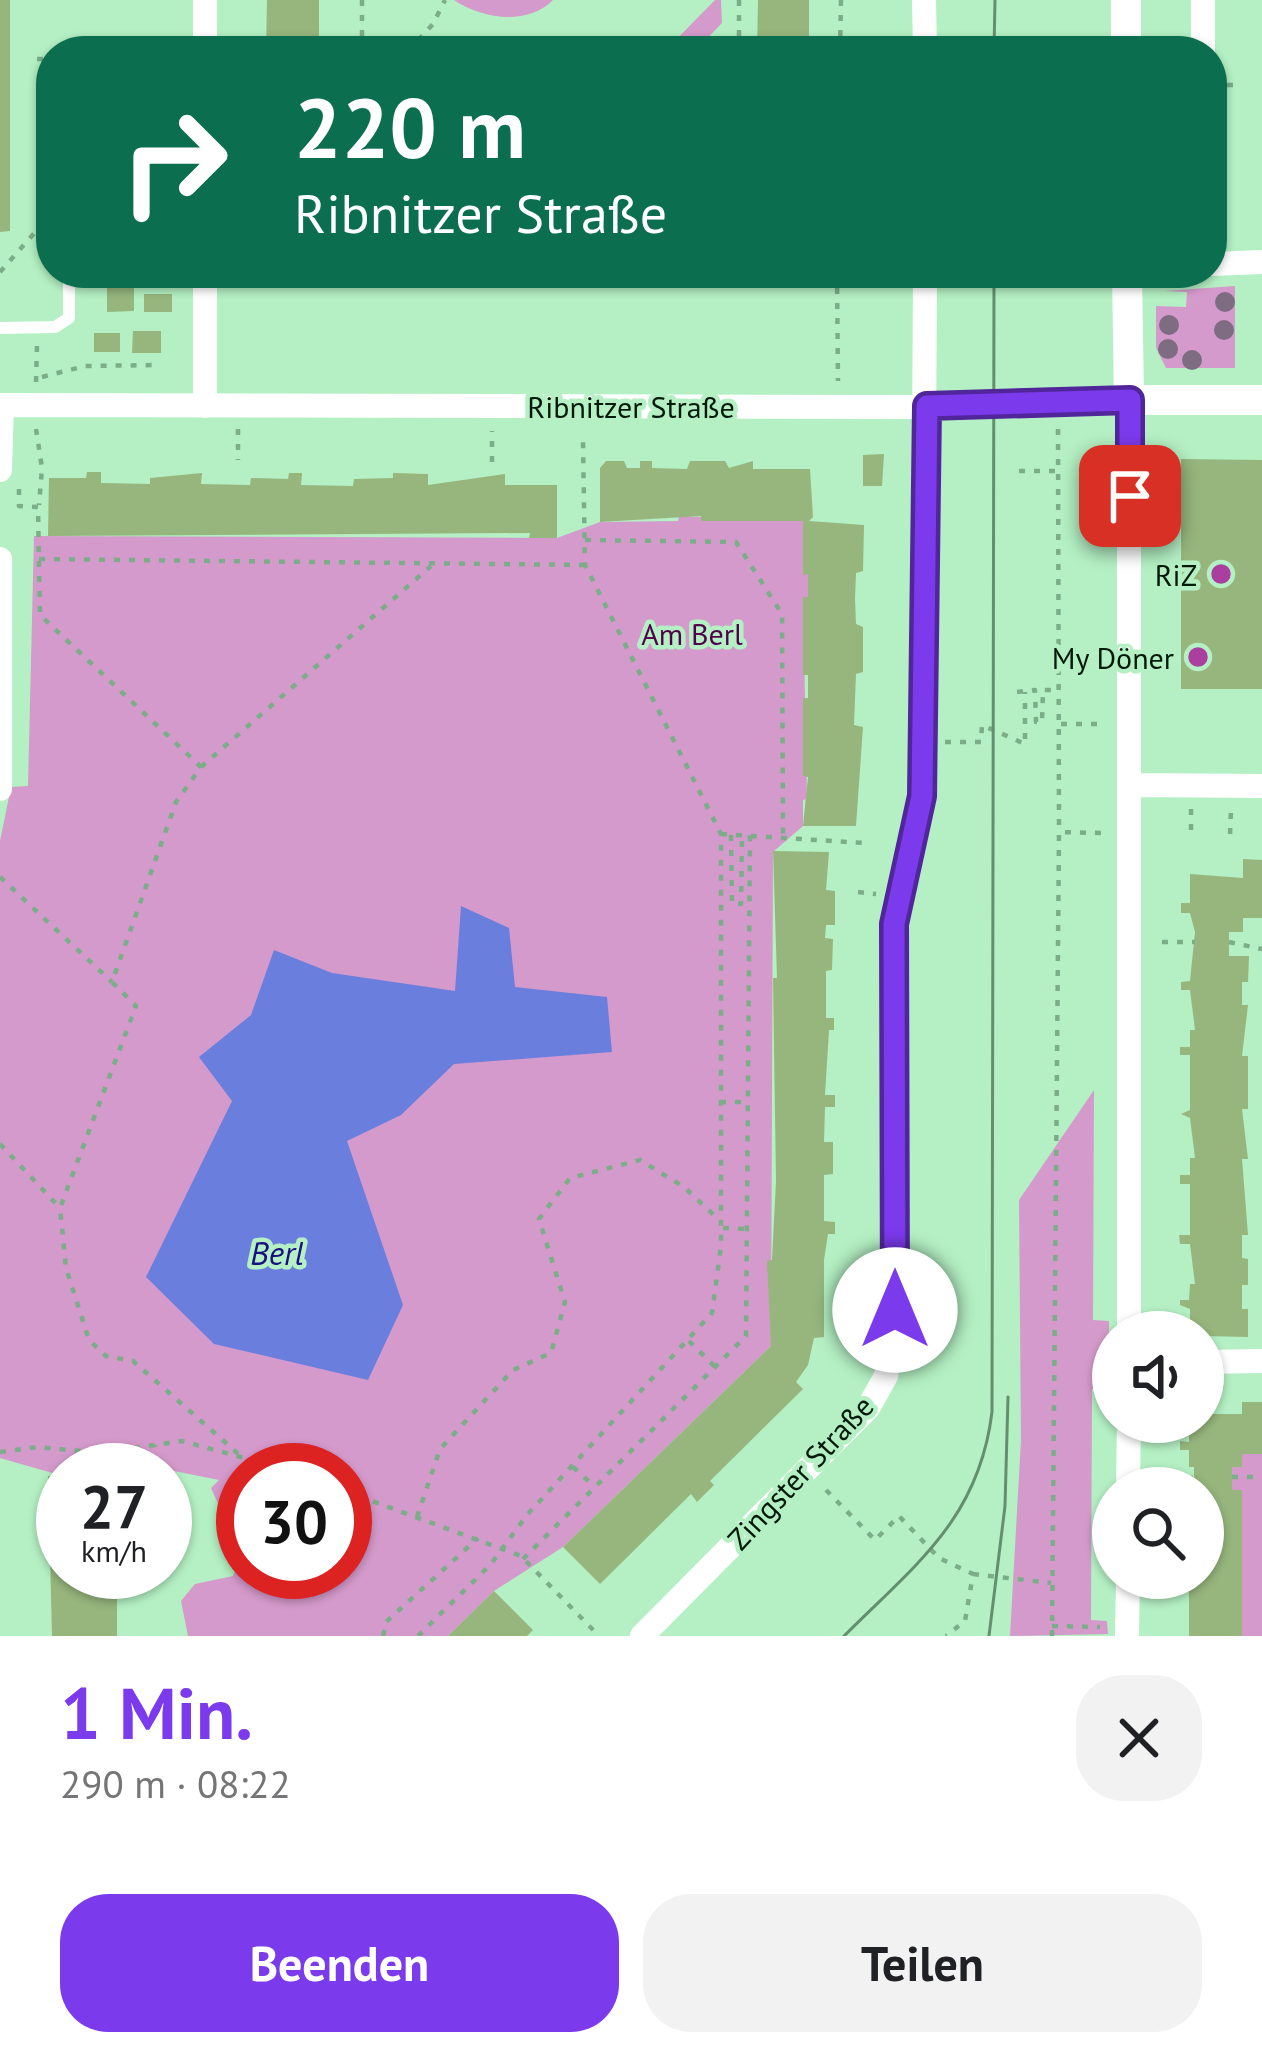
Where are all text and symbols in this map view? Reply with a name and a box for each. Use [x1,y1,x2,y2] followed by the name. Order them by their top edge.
[294,72,526,181] text: 220 m
[96,84,252,240] icon: right
[294,178,667,248] text: Ribnitzer Straße
[527,387,735,426] street label: Ribnitzer Straße
[1079,445,1181,547] pin
[1097,463,1163,529] icon: arrive
[1155,555,1197,594] place label: RiZ
[1208,561,1234,587] marker: RiZ
[641,614,743,653] park label: Am Berl
[1052,638,1174,677] place label: My Döner
[1185,644,1211,670] marker: My Döner
[250,1231,304,1274] water label: Berl
[832,1247,958,1373] position arrow
[1092,1311,1224,1599] map controls
[1092,1311,1224,1443] button: sound
[719,1387,881,1557] street label: Zingster Straße
[216,1443,372,1599] speed limit sign: 30
[80,1467,148,1545] text: 27
[1092,1467,1224,1599] button: search
[81,1531,147,1570] text: km/h
[60,1666,253,1759] text: 1 Min.
[1076,1675,1202,1801] button: close
[60,1758,291,1809] text: 290 m · 08:22
[60,1894,619,2032] button: Beenden
[643,1894,1202,2032] button: Teilen

